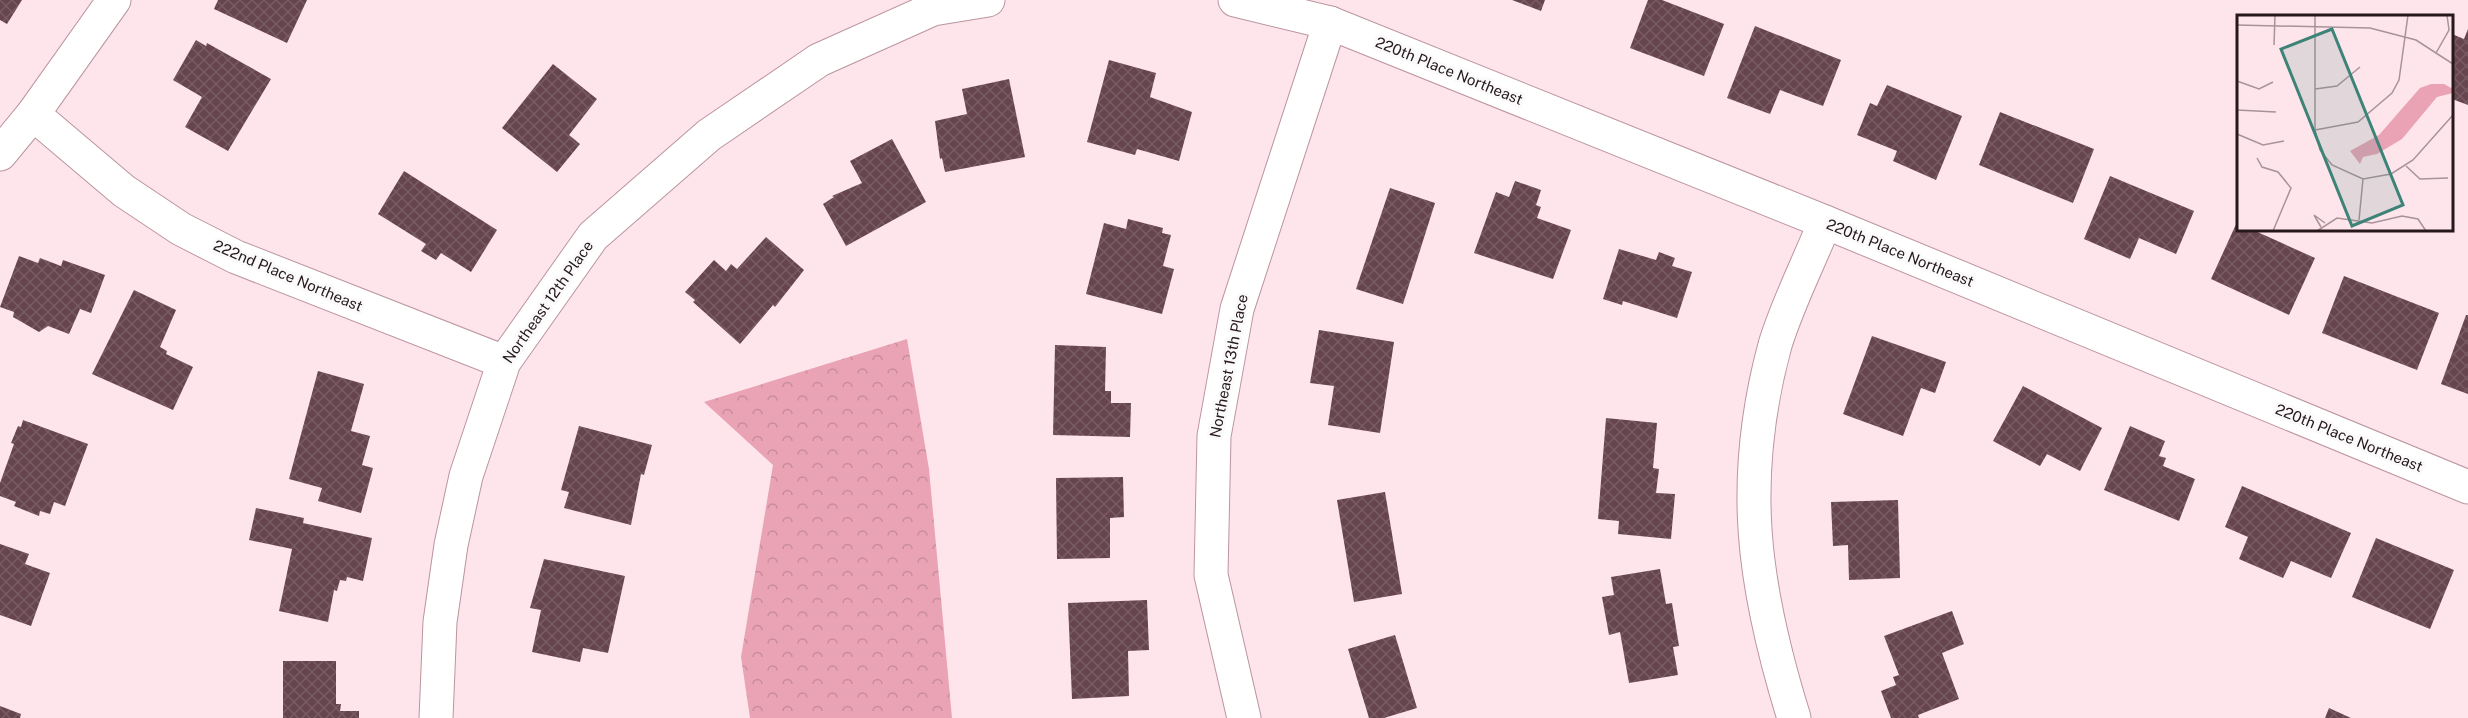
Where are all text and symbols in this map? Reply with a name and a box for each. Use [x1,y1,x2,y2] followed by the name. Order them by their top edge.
[2237,15,2453,231] inset map
[1373,33,1525,108] street label: 220th Place Northeast
[1824,215,1976,290] street label: 220th Place Northeast
[211,236,365,315] street label: 222nd Place Northeast
[499,237,596,366] street label: Northeast 12th Place
[1206,293,1251,439] street label: Northeast 13th Place
[2273,400,2425,475] street label: 220th Place Northeast

